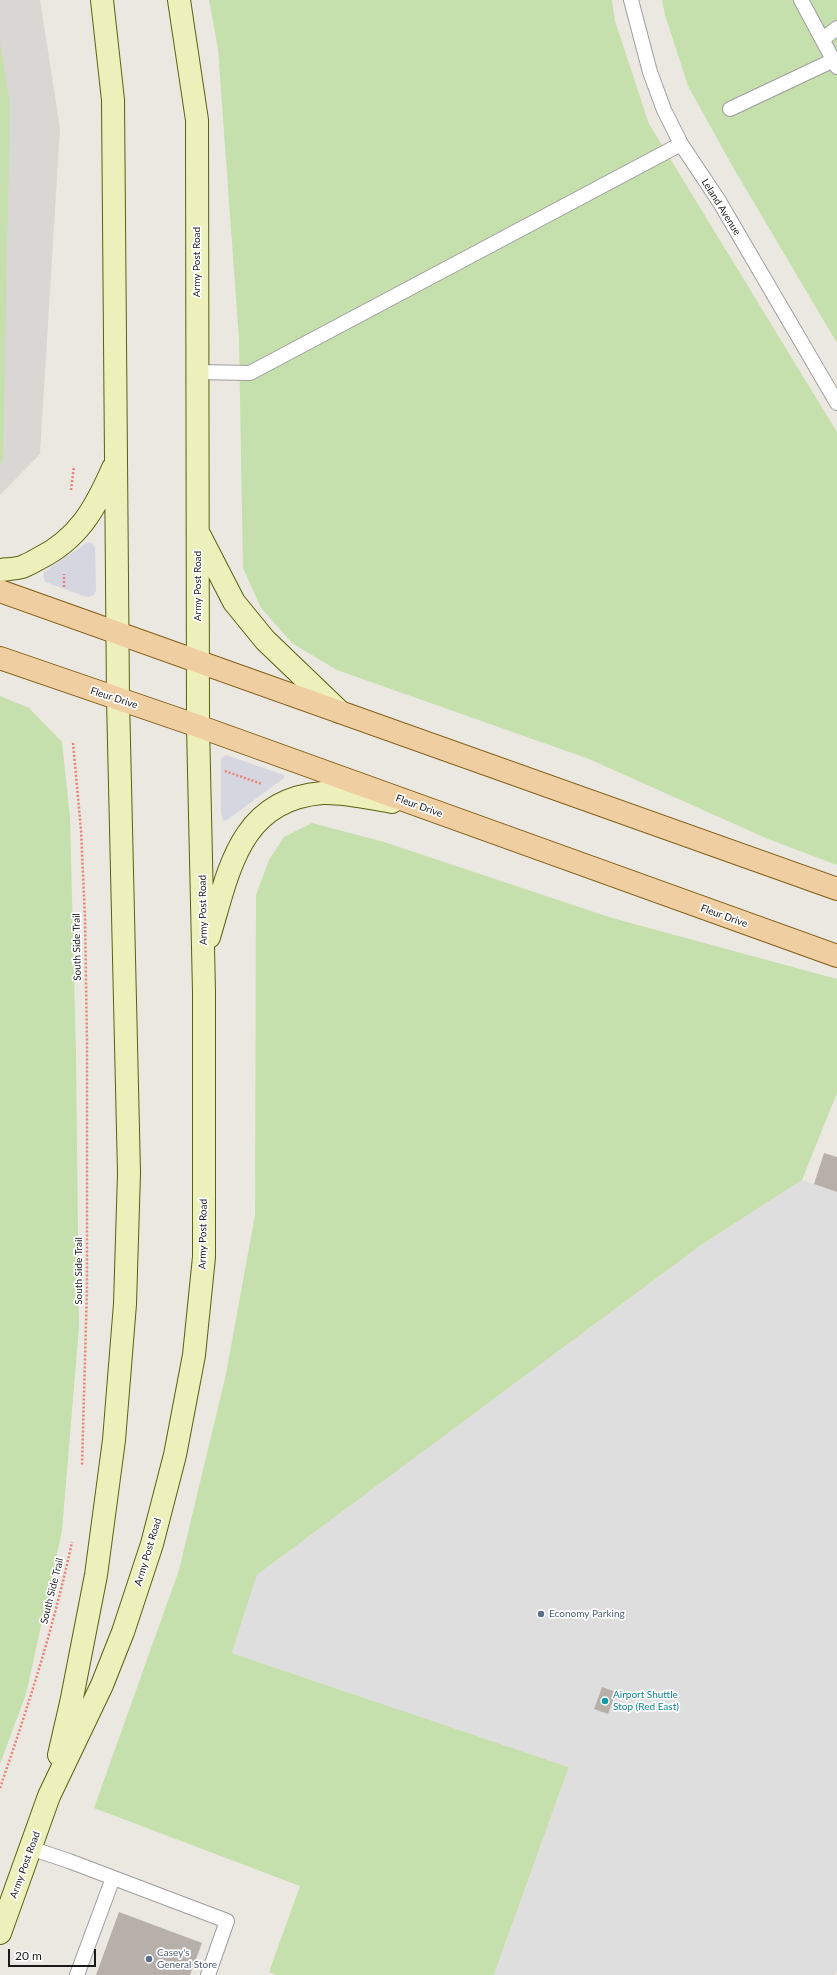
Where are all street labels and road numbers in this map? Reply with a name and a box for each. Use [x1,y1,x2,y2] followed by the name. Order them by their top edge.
[699,177,743,237] street label: Leland Avenue
[191,227,203,297] street label: Army Post Road
[192,551,204,621] street label: Army Post Road
[89,685,139,711] street label: Fleur Drive
[394,792,444,820] street label: Fleur Drive
[196,875,210,945] street label: Army Post Road
[699,902,749,930] street label: Fleur Drive
[70,913,84,981] street label: South Side Trail
[196,1199,210,1269] street label: Army Post Road
[73,1237,85,1305] street label: South Side Trail
[132,1517,164,1587] street label: Army Post Road
[38,1557,66,1625] street label: South Side Trail
[7,1830,43,1900] street label: Army Post Road

